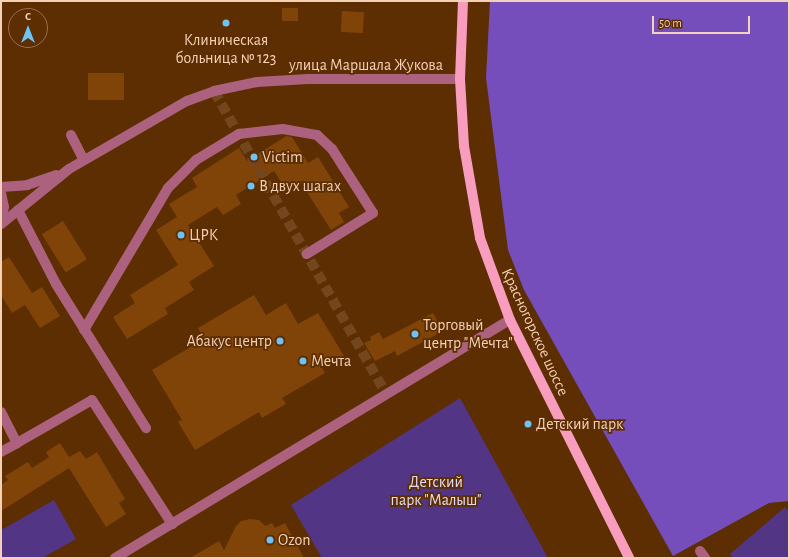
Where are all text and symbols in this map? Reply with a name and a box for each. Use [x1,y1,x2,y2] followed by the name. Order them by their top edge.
[8,8,48,48] north arrow
[654,8,752,34] scale bar
[25,11,31,22] text: С
[220,17,232,29] marker: Клиническая больница № 123
[659,17,682,29] text: 50 m
[176,30,276,68] place label: Клиническая больница № 123
[289,55,443,75] street label: улица Маршала Жукова
[262,147,303,167] place label: Victim
[249,152,259,162] marker: Victim
[259,176,341,196] place label: В двух шагах
[246,181,256,191] marker: В двух шагах
[189,225,218,245] place label: ЦРК
[176,230,186,240] marker: ЦРК
[497,265,573,399] street label: Красногорское шоссе
[423,315,513,353] place label: Торговый центр "Мечта"
[410,329,420,339] marker: Торговый центр "Мечта"
[186,331,272,351] place label: Абакус центр
[275,336,285,346] marker: Абакус центр
[311,351,351,371] place label: Мечта
[298,356,308,366] marker: Мечта
[536,414,623,434] place label: Детский парк
[523,419,533,429] marker: Детский парк
[391,472,481,510] park label: Детский парк "Малыш"
[278,530,310,550] place label: Ozon
[265,535,275,545] marker: Ozon

